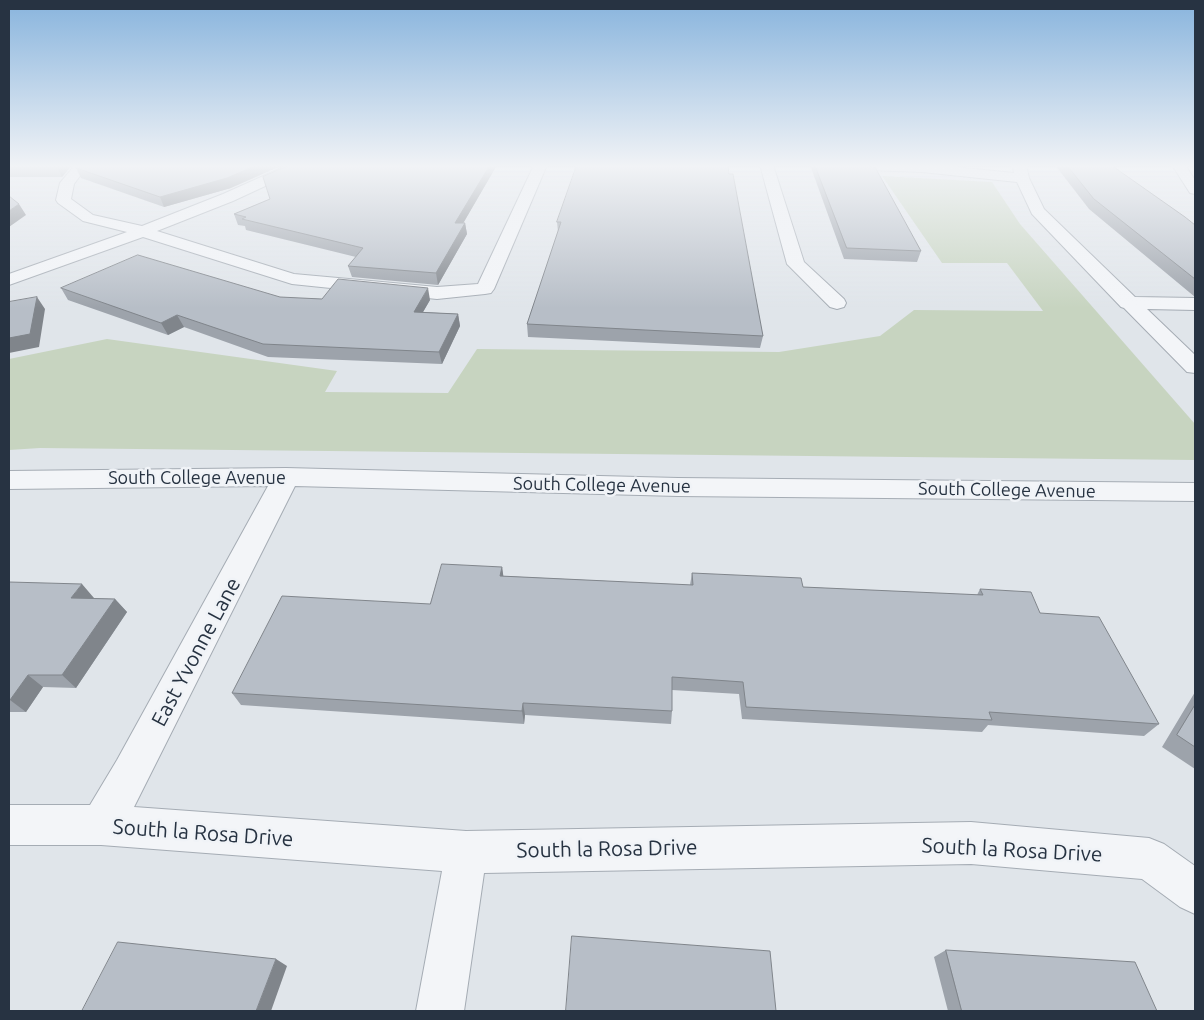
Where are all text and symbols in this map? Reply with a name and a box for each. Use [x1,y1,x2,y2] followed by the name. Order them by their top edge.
[108,467,286,489] street label: South College Avenue
[513,473,691,497] street label: South College Avenue
[918,478,1096,502] street label: South College Avenue
[146,573,246,731] street label: East Yvonne Lane
[112,814,294,852] street label: South la Rosa Drive
[921,833,1103,867] street label: South la Rosa Drive
[516,835,698,863] street label: South la Rosa Drive

